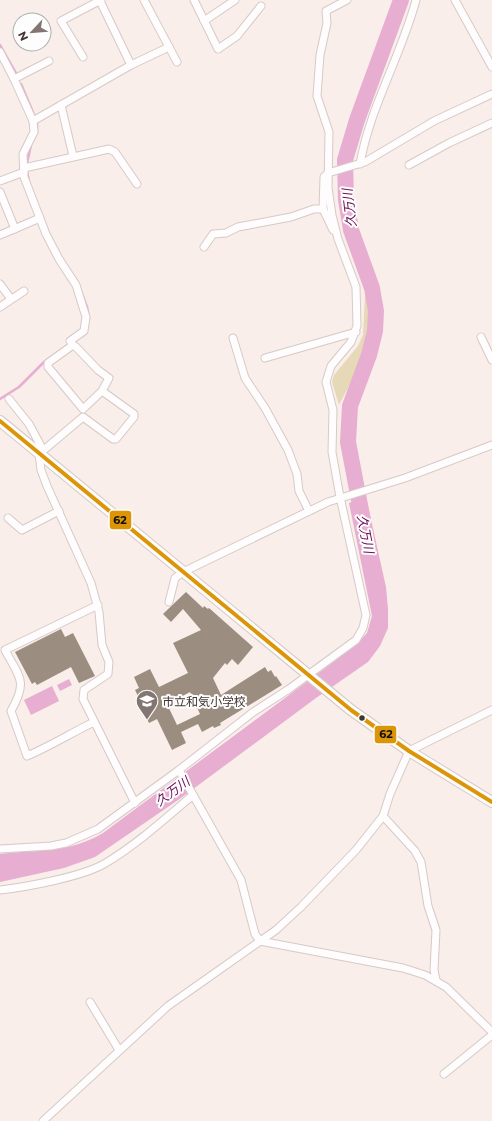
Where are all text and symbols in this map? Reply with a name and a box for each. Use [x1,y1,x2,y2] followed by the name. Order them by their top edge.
[12,12,52,52] north arrow
[15,29,31,43] text: N
[338,186,359,228] water label: 久万川
[109,510,132,530] line badge: 62
[113,513,127,527] text: 62
[354,513,378,557] water label: 久万川
[134,688,160,721] school or university icon: 市立和気小学校
[162,694,246,709] place label: 市立和気小学校
[357,713,367,723] unlabelled marker
[374,725,397,744] line badge: 62
[379,727,393,741] text: 62
[152,772,194,809] water label: 久万川

